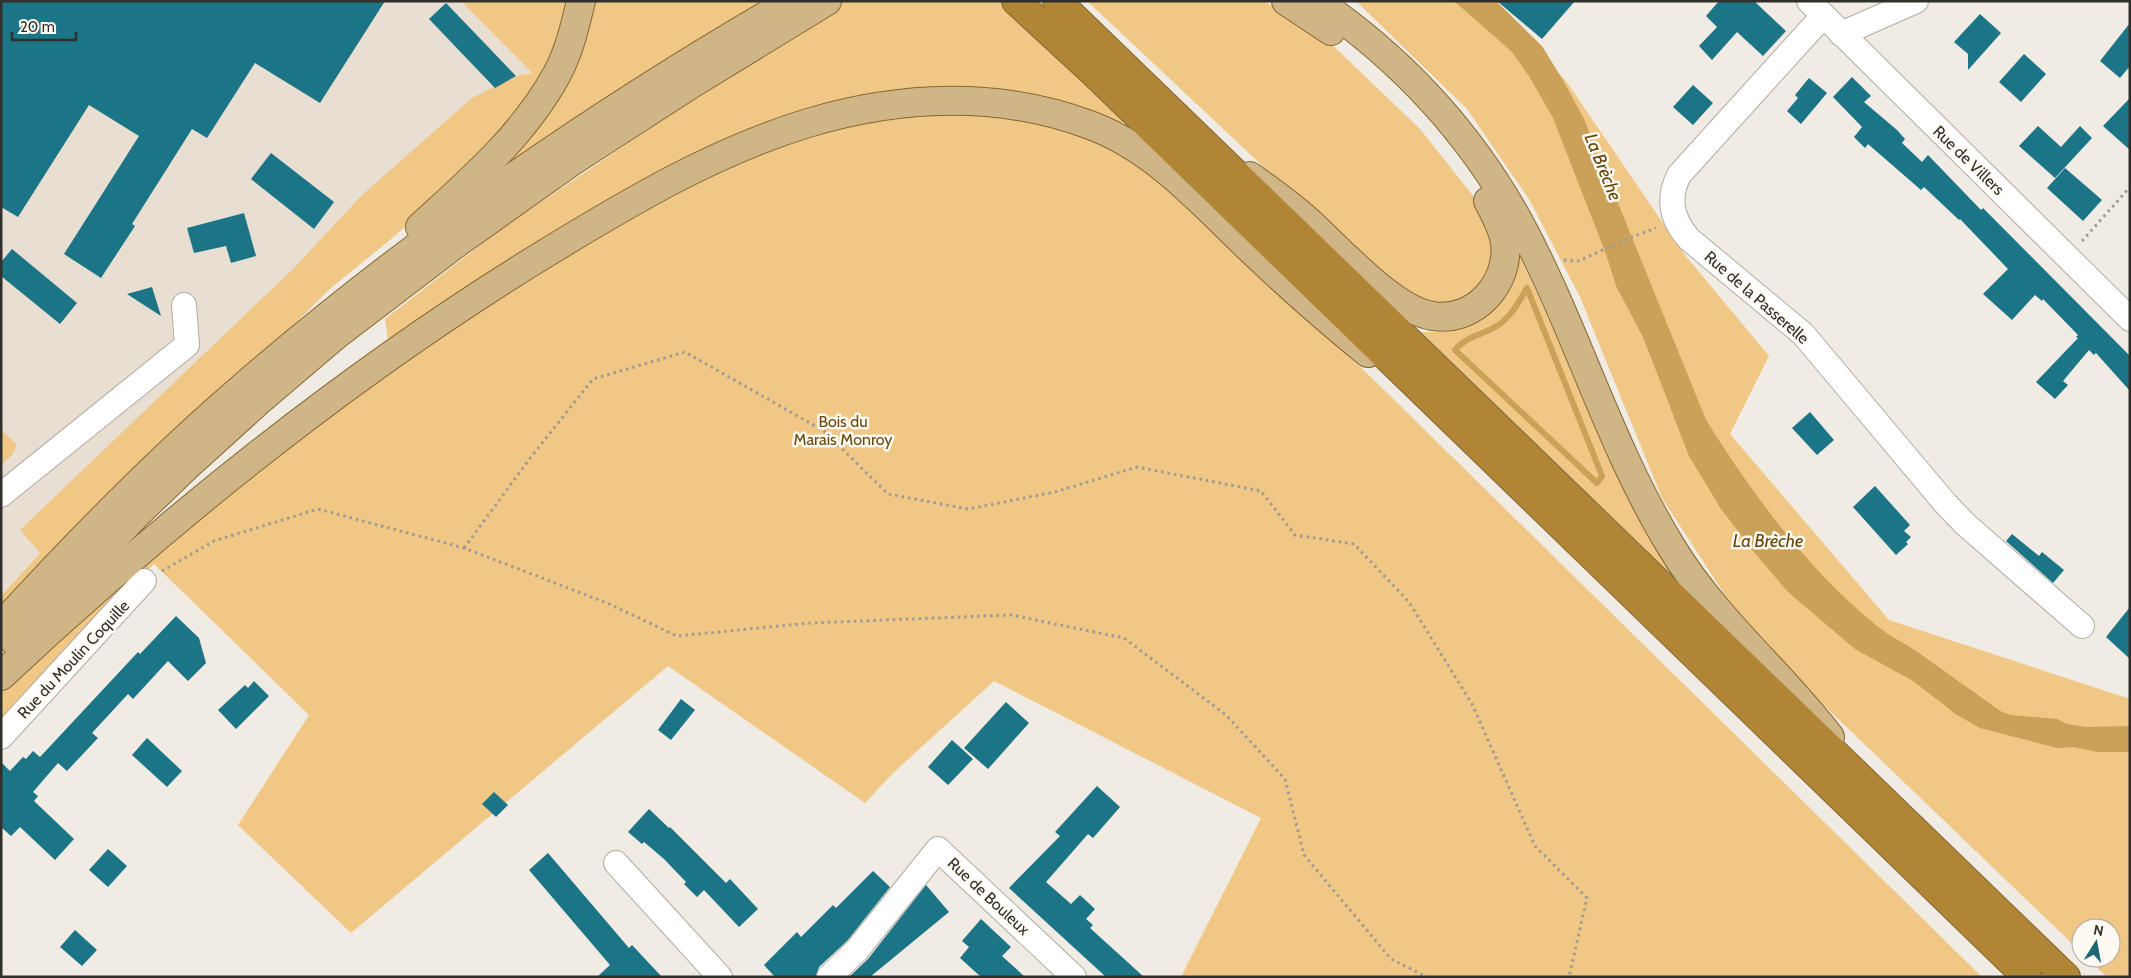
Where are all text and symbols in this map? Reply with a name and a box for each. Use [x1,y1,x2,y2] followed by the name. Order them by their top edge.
[12,10,76,42] scale bar
[20,18,55,36] text: 20 m
[1929,122,2008,199] street label: Rue de Villers
[1580,130,1626,204] water label: La Brèche
[1701,247,1813,348] street label: Rue de la Passerelle
[794,412,892,449] park label: Bois du Marais Monroy
[1733,530,1803,552] water label: La Brèche
[14,596,133,722] street label: Rue du Moulin Coquille
[944,854,1034,939] street label: Rue de Bouleux
[2071,918,2121,968] north arrow
[2092,920,2105,940] text: N

